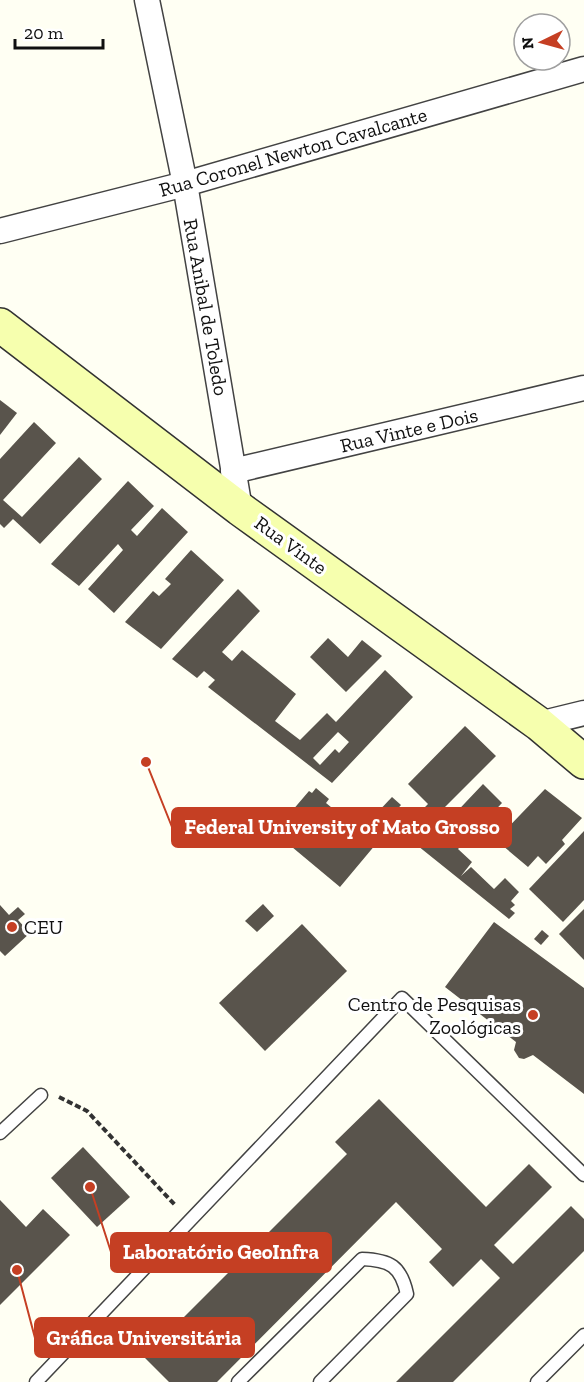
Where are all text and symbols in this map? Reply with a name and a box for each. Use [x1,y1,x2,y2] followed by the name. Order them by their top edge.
[15,12,104,50] scale bar
[512,12,572,72] north arrow
[24,22,64,44] text: 20 m
[518,36,538,50] text: N
[156,102,430,202] street label: Rua Coronel Newton Cavalcante
[179,217,233,397] street label: Rua Anibal de Toledo
[338,402,480,458] street label: Rua Vinte e Dois
[250,511,332,579] street label: Rua Vinte
[172,808,511,847] callout: Federal University of Mato Grosso
[184,814,500,839] text: Federal University of Mato Grosso
[24,915,63,939] place label: CEU
[5,920,19,934] marker: CEU
[348,992,521,1039] place label: Centro de Pesquisas Zoológicas
[526,1008,540,1022] marker: Centro de Pesquisas Zoológicas
[111,1233,331,1272] callout: Laboratório GeoInfra
[123,1239,320,1264] text: Laboratório GeoInfra
[35,1318,254,1357] callout: Gráfica Universitária
[46,1325,242,1350] text: Gráfica Universitária

